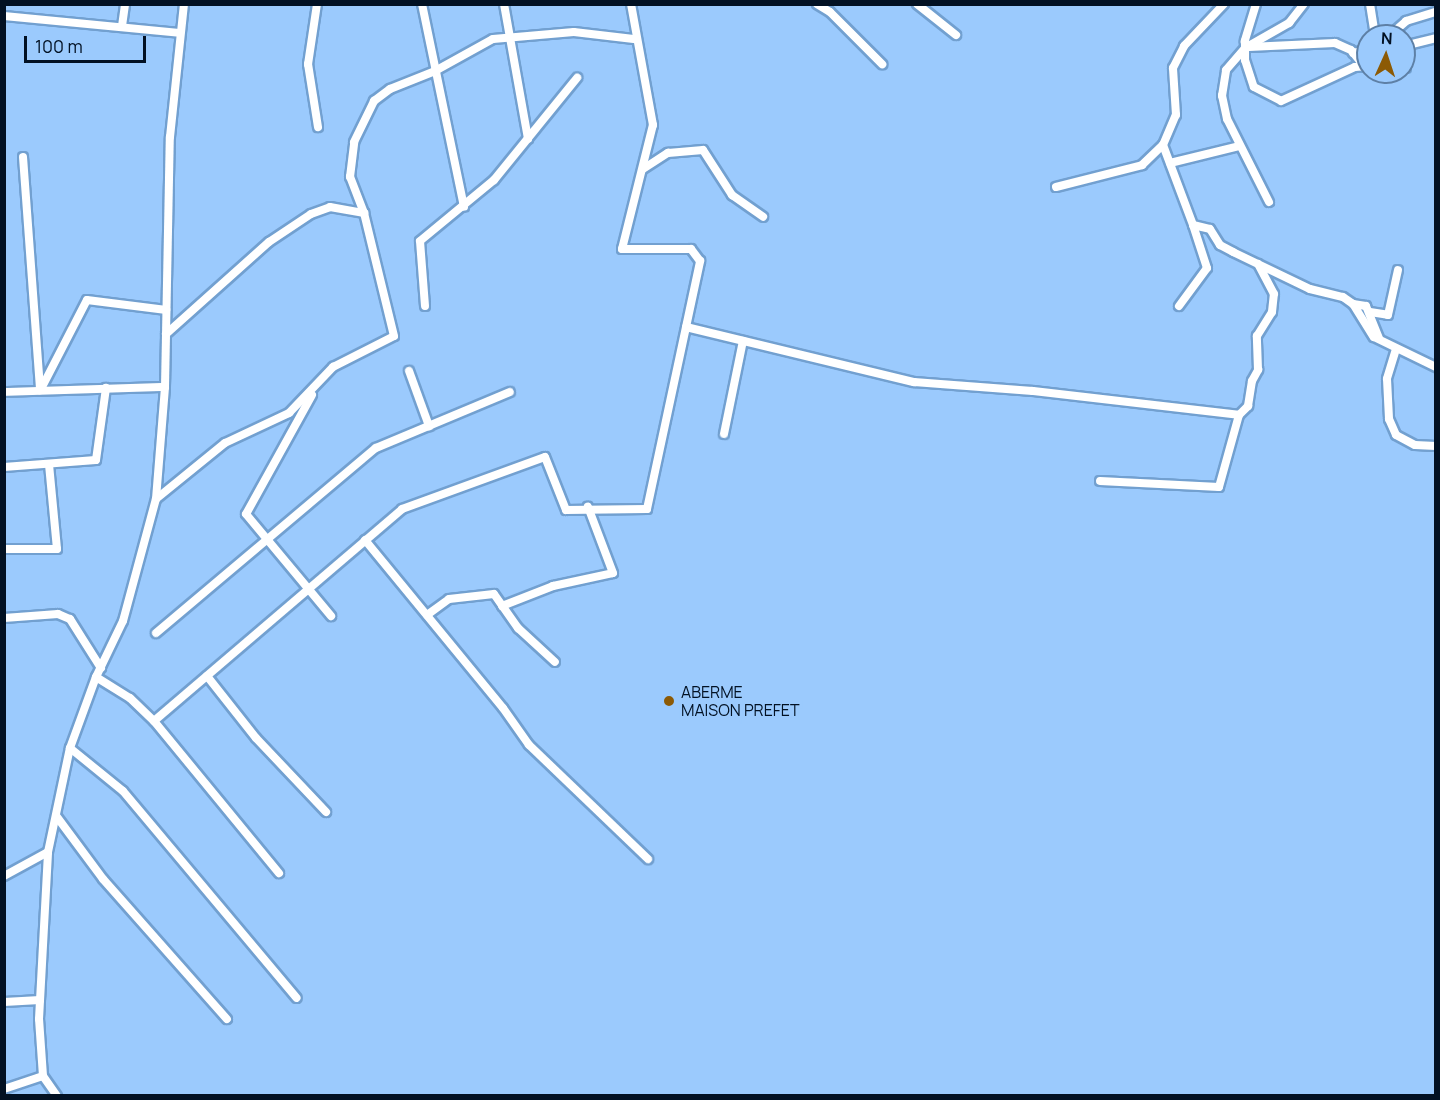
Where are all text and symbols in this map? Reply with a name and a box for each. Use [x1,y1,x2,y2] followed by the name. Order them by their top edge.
[27,24,148,62] scale bar
[1356,24,1416,84] north arrow
[1381,27,1393,49] text: N
[35,34,83,58] text: 100 m
[681,682,800,720] place label: ABERME MAISON PREFET
[662,694,676,708] marker: ABERME MAISON PREFET

